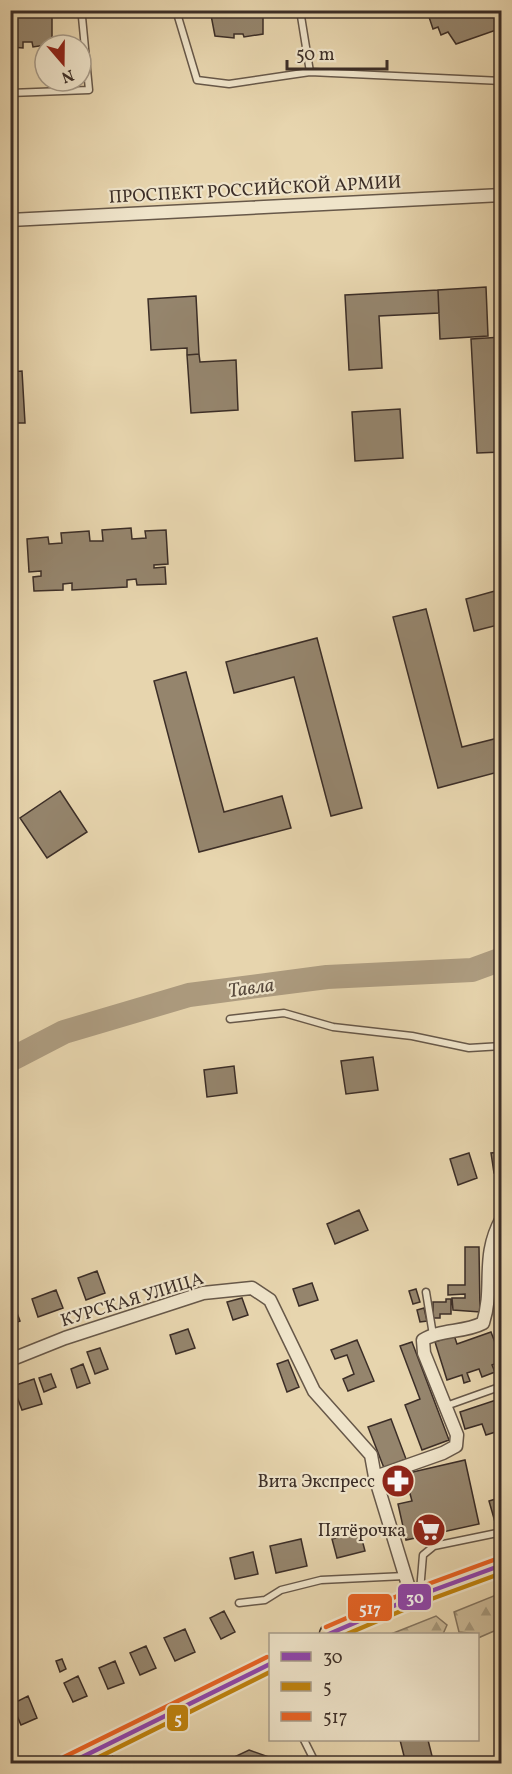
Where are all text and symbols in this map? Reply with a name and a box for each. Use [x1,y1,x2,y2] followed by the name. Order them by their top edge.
[33,33,93,93] north arrow
[287,33,388,71] scale bar
[296,43,335,68] text: 50 m
[58,63,77,88] text: N
[108,170,402,211] street label: ПРОСПЕКТ РОССИЙСКОЙ АРМИИ
[226,972,276,1006] water label: Тавла
[58,1267,207,1334] street label: КУРСКАЯ УЛИЦА
[380,1463,416,1499] pharmacy icon: Вита Экспресс
[257,1470,375,1495] place label: Вита Экспресс
[411,1512,447,1548] supermarket icon: Пятёрочка
[318,1519,406,1544] place label: Пятёрочка
[397,1583,432,1611] line badge: 30
[406,1588,424,1610] text: 30
[347,1593,393,1622] line badge: 517
[359,1599,381,1621] text: 517
[269,1633,479,1741] legend
[323,1646,343,1671] text: 30
[323,1676,332,1701] text: 5
[166,1704,189,1732] line badge: 5
[323,1706,347,1731] text: 517
[174,1709,182,1731] text: 5

